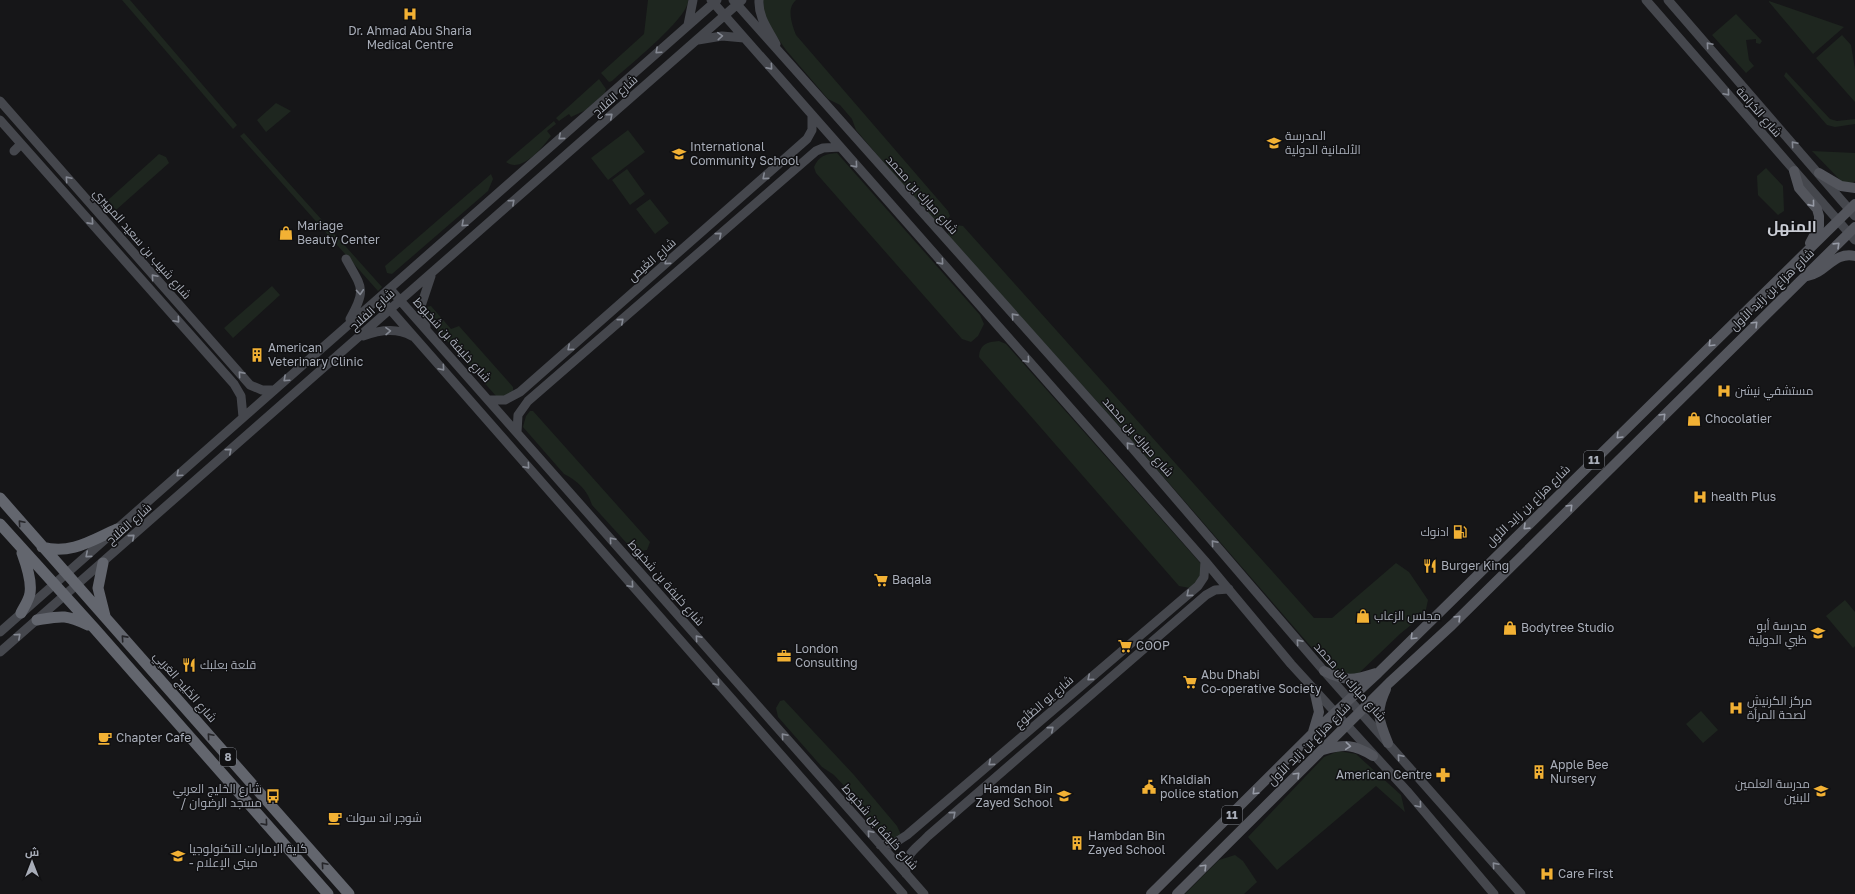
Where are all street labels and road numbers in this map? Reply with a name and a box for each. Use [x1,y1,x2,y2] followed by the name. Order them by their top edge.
[589,72,641,120] street label: شارع الفلاح
[1733,83,1785,141] street label: شارع الكرامة
[882,152,962,238] street label: شارع مبارك بن محمد
[88,185,195,304] street label: شارع شبيب بن سعيد المهيري
[625,235,679,285] street label: شارع الغَيص
[1726,246,1818,334] street label: شارع هزاع بن زايد الأول
[346,285,398,334] street label: شارع الفلاح
[410,294,494,386] street label: شارع خليفة بن شخبوط
[1099,394,1177,480] street label: شارع مبارك بن محمد
[1584,451,1604,469] road number: 11
[1482,462,1574,550] street label: شارع هزاع بن زايد الأول
[103,500,155,548] street label: شارع الفلاح
[624,537,708,629] street label: شارع خليفة بن شخبوط
[1310,639,1390,725] street label: شارع مبارك بن محمد
[148,648,220,727] street label: شارع الخَلِيج العَربِي
[1011,672,1077,732] street label: شارع يَو الضُّلُوع
[1264,699,1354,789] street label: شارع هزاع بن زايد الأول
[220,748,236,766] road number: 8
[838,781,922,873] street label: شارع خليفة بن شخبوط
[1222,806,1242,824] road number: 11

